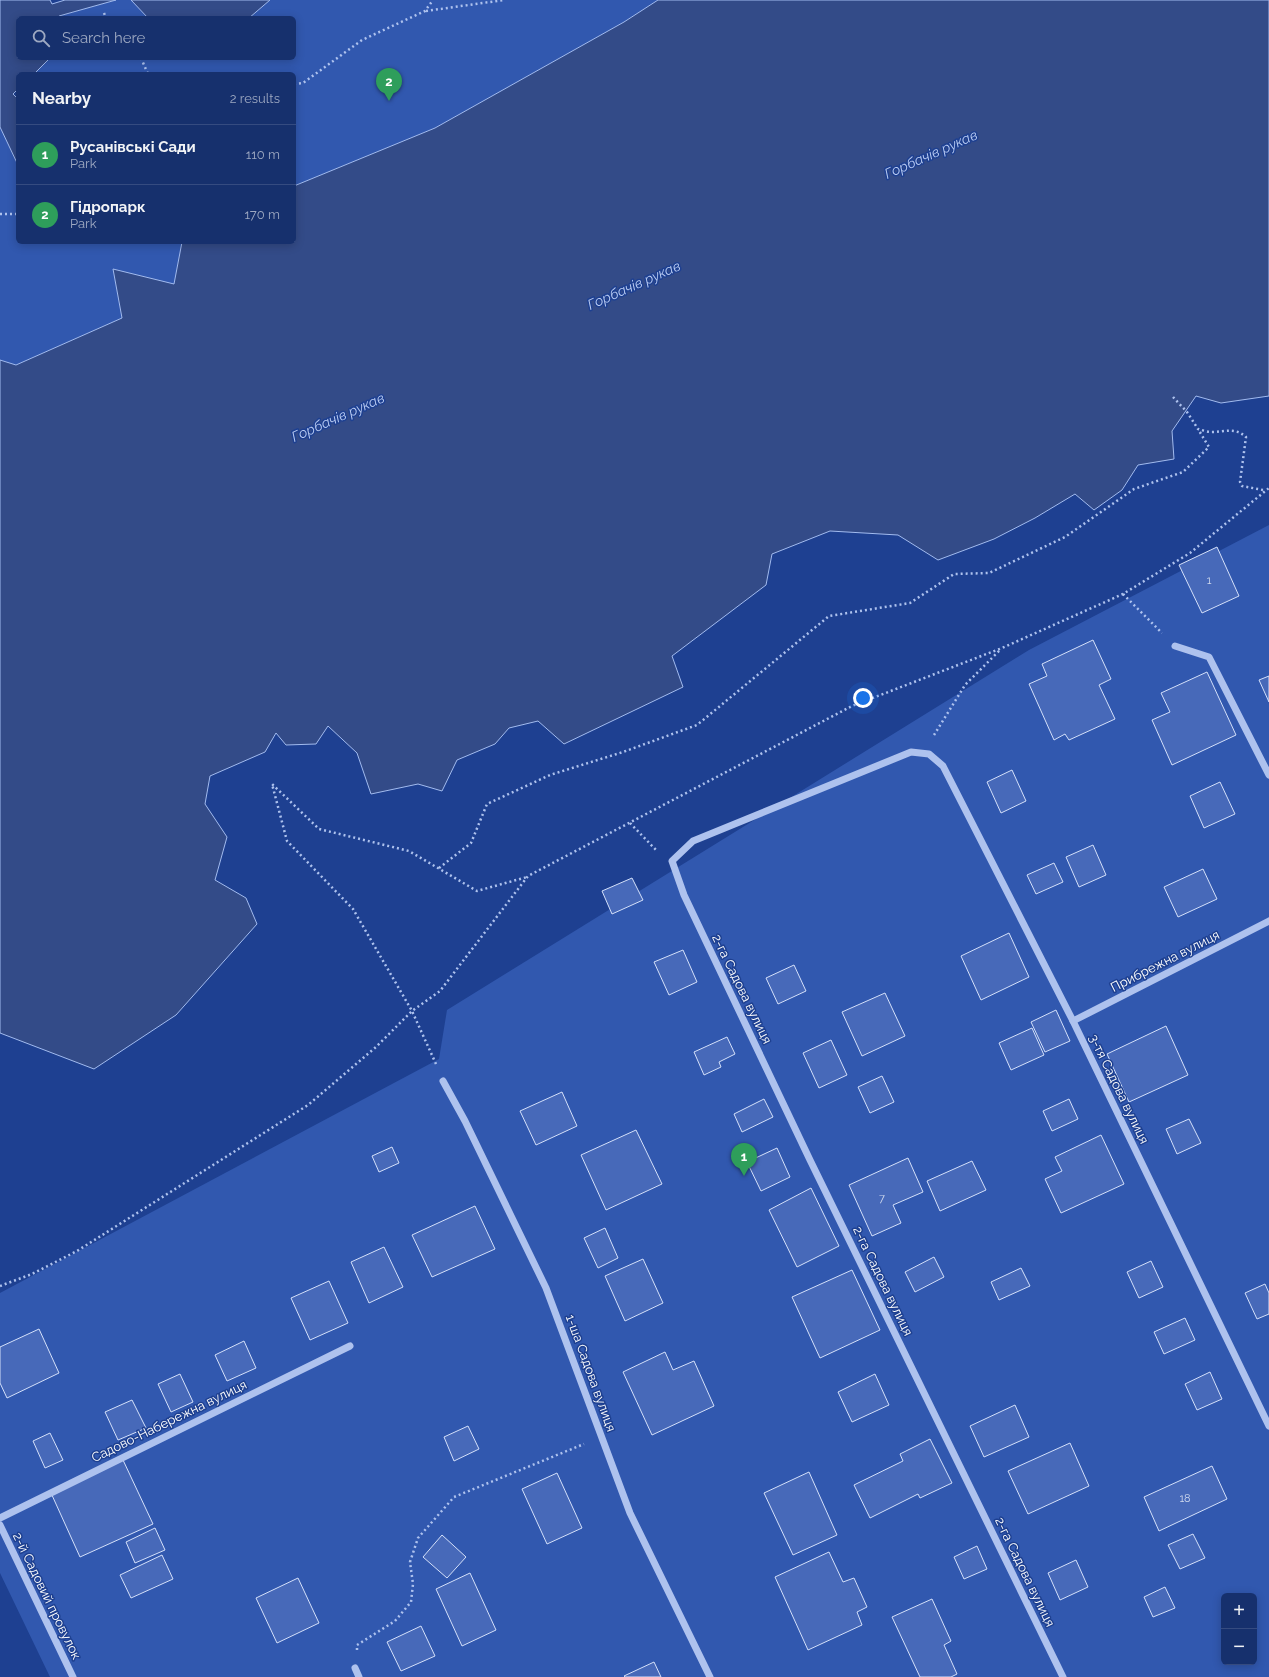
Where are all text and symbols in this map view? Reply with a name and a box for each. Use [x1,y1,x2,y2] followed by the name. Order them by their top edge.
[16,16,296,60] search box
[30,27,52,49] icon: search
[62,29,145,47] text: Search here
[376,68,402,101] pin: 2
[32,88,91,108] text: Nearby
[230,91,280,106] text: 2 results
[882,126,980,182] water label: Горбачів рукав
[70,138,196,156] text: Русанівські Сади
[42,147,48,162] text: 1
[246,147,280,162] text: 110 m
[70,156,97,171] text: Park
[70,198,146,216] text: Гідропарк
[41,207,49,222] text: 2
[244,207,280,222] text: 170 m
[70,216,97,231] text: Park
[585,257,683,313] water label: Горбачів рукав
[289,389,387,445] water label: Горбачів рукав
[1207,574,1212,587] house number: 1
[853,688,873,708] your location
[1108,927,1222,995] street label: Прибрежна вулиця
[709,932,775,1046] street label: 2-га Садова вулиця
[1086,1032,1152,1146] street label: 3-тя Садова вулиця
[731,1143,757,1176] pin: 1
[879,1192,885,1205] house number: 7
[850,1224,916,1338] street label: 2-га Садова вулиця
[563,1312,619,1434] street label: 1-ша Садова вулиця
[89,1377,249,1465] street label: Садово-Набережна вулиця
[1179,1492,1191,1505] house number: 18
[992,1515,1058,1629] street label: 2-га Садова вулиця
[10,1530,84,1662] street label: 2-й Садовий провулок
[1221,1593,1257,1665] map controls
[1221,1593,1257,1629] button: +
[1221,1629,1257,1665] button: −

